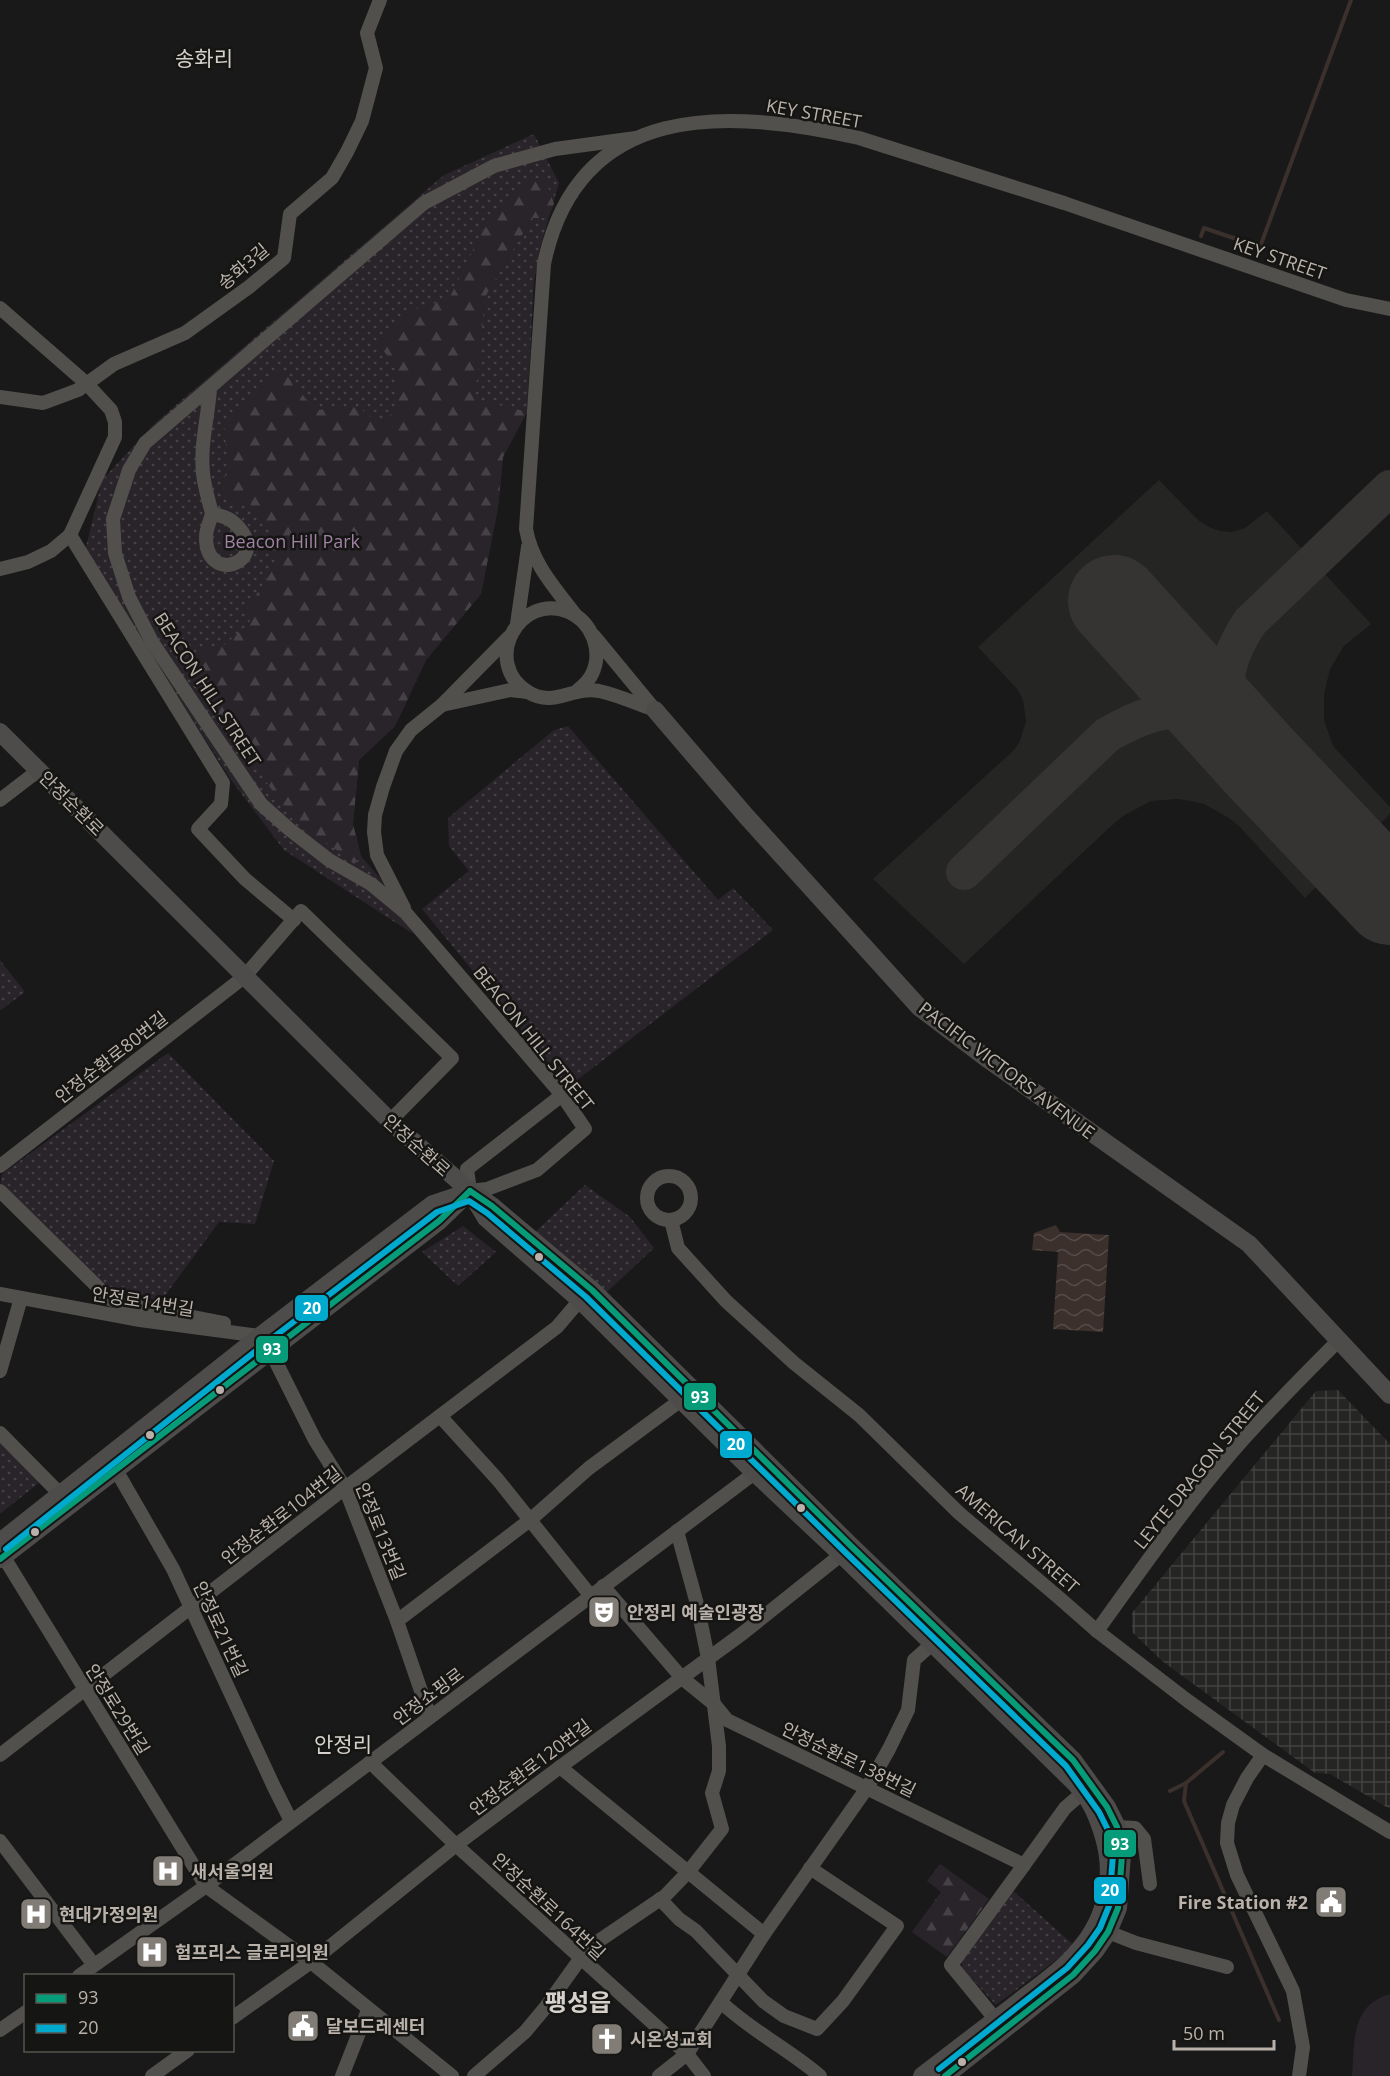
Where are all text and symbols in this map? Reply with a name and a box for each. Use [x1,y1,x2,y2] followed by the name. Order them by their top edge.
[175,44,233,72] district label: 송화리
[764,93,864,133] street label: KEY STREET
[1230,231,1330,285] street label: KEY STREET
[212,238,274,294] street label: 송화3길
[224,529,361,553] park label: Beacon Hill Park
[149,607,267,771] street label: BEACON HILL STREET
[34,765,110,841] street label: 안정순환로
[468,961,600,1115] street label: BEACON HILL STREET
[914,996,1100,1144] street label: PACIFIC VICTORS AVENUE
[50,1006,172,1108] street label: 안정순환로80번길
[378,1108,456,1182] street label: 안정순환로
[533,1251,545,1263] unlabelled marker
[90,1281,196,1321] street label: 안정로14번길
[294,1294,329,1322] line badge: 20
[303,1297,321,1319] text: 20
[255,1335,289,1364] line badge: 93
[263,1338,281,1360] text: 93
[683,1382,717,1411] line badge: 93
[214,1384,226,1396] unlabelled marker
[691,1386,709,1408] text: 93
[1128,1386,1270,1554] street label: LEYTE DRAGON STREET
[144,1429,156,1441] unlabelled marker
[719,1430,753,1459] line badge: 20
[727,1433,745,1455] text: 20
[216,1460,346,1570] street label: 안정순환로104번길
[951,1478,1085,1598] street label: AMERICAN STREET
[351,1479,411,1583] street label: 안정로13번길
[795,1502,807,1514] unlabelled marker
[29,1526,41,1538] unlabelled marker
[188,1577,254,1681] street label: 안정로21번길
[586,1594,622,1630] theatre icon: 안정리 예술인광장
[627,1600,765,1624] place label: 안정리 예술인광장
[80,1659,156,1759] street label: 안정로29번길
[388,1661,468,1731] street label: 안정쇼핑로
[464,1713,596,1821] street label: 안정순환로120번길
[778,1716,920,1802] street label: 안정순환로138번길
[314,1730,372,1758] district label: 안정리
[1103,1829,1137,1858] line badge: 93
[1111,1833,1129,1855] text: 93
[487,1847,611,1965] street label: 안정순환로164번길
[150,1853,186,1889] hospital icon: 새서울의원
[191,1859,274,1883] place label: 새서울의원
[1093,1876,1127,1905] line badge: 20
[1101,1879,1119,1901] text: 20
[1313,1884,1349,1920] public building icon: Fire Station #2
[1178,1890,1308,1914] place label: Fire Station #2
[18,1896,54,1932] hospital icon: 현대가정의원
[59,1902,158,1926] place label: 현대가정의원
[134,1934,170,1970] hospital icon: 험프리스 글로리의원
[175,1940,329,1964] place label: 험프리스 글로리의원
[24,1974,234,2052] legend
[78,1985,99,2009] text: 93
[545,1985,611,2018] district label: 팽성읍
[285,2008,321,2044] public building icon: 달보드레센터
[1174,2013,1274,2051] scale bar
[326,2014,425,2038] place label: 달보드레센터
[78,2015,99,2039] text: 20
[589,2021,625,2057] church icon: 시온성교회
[1183,2021,1225,2045] text: 50 m
[630,2027,713,2051] place label: 시온성교회
[956,2056,968,2068] unlabelled marker

